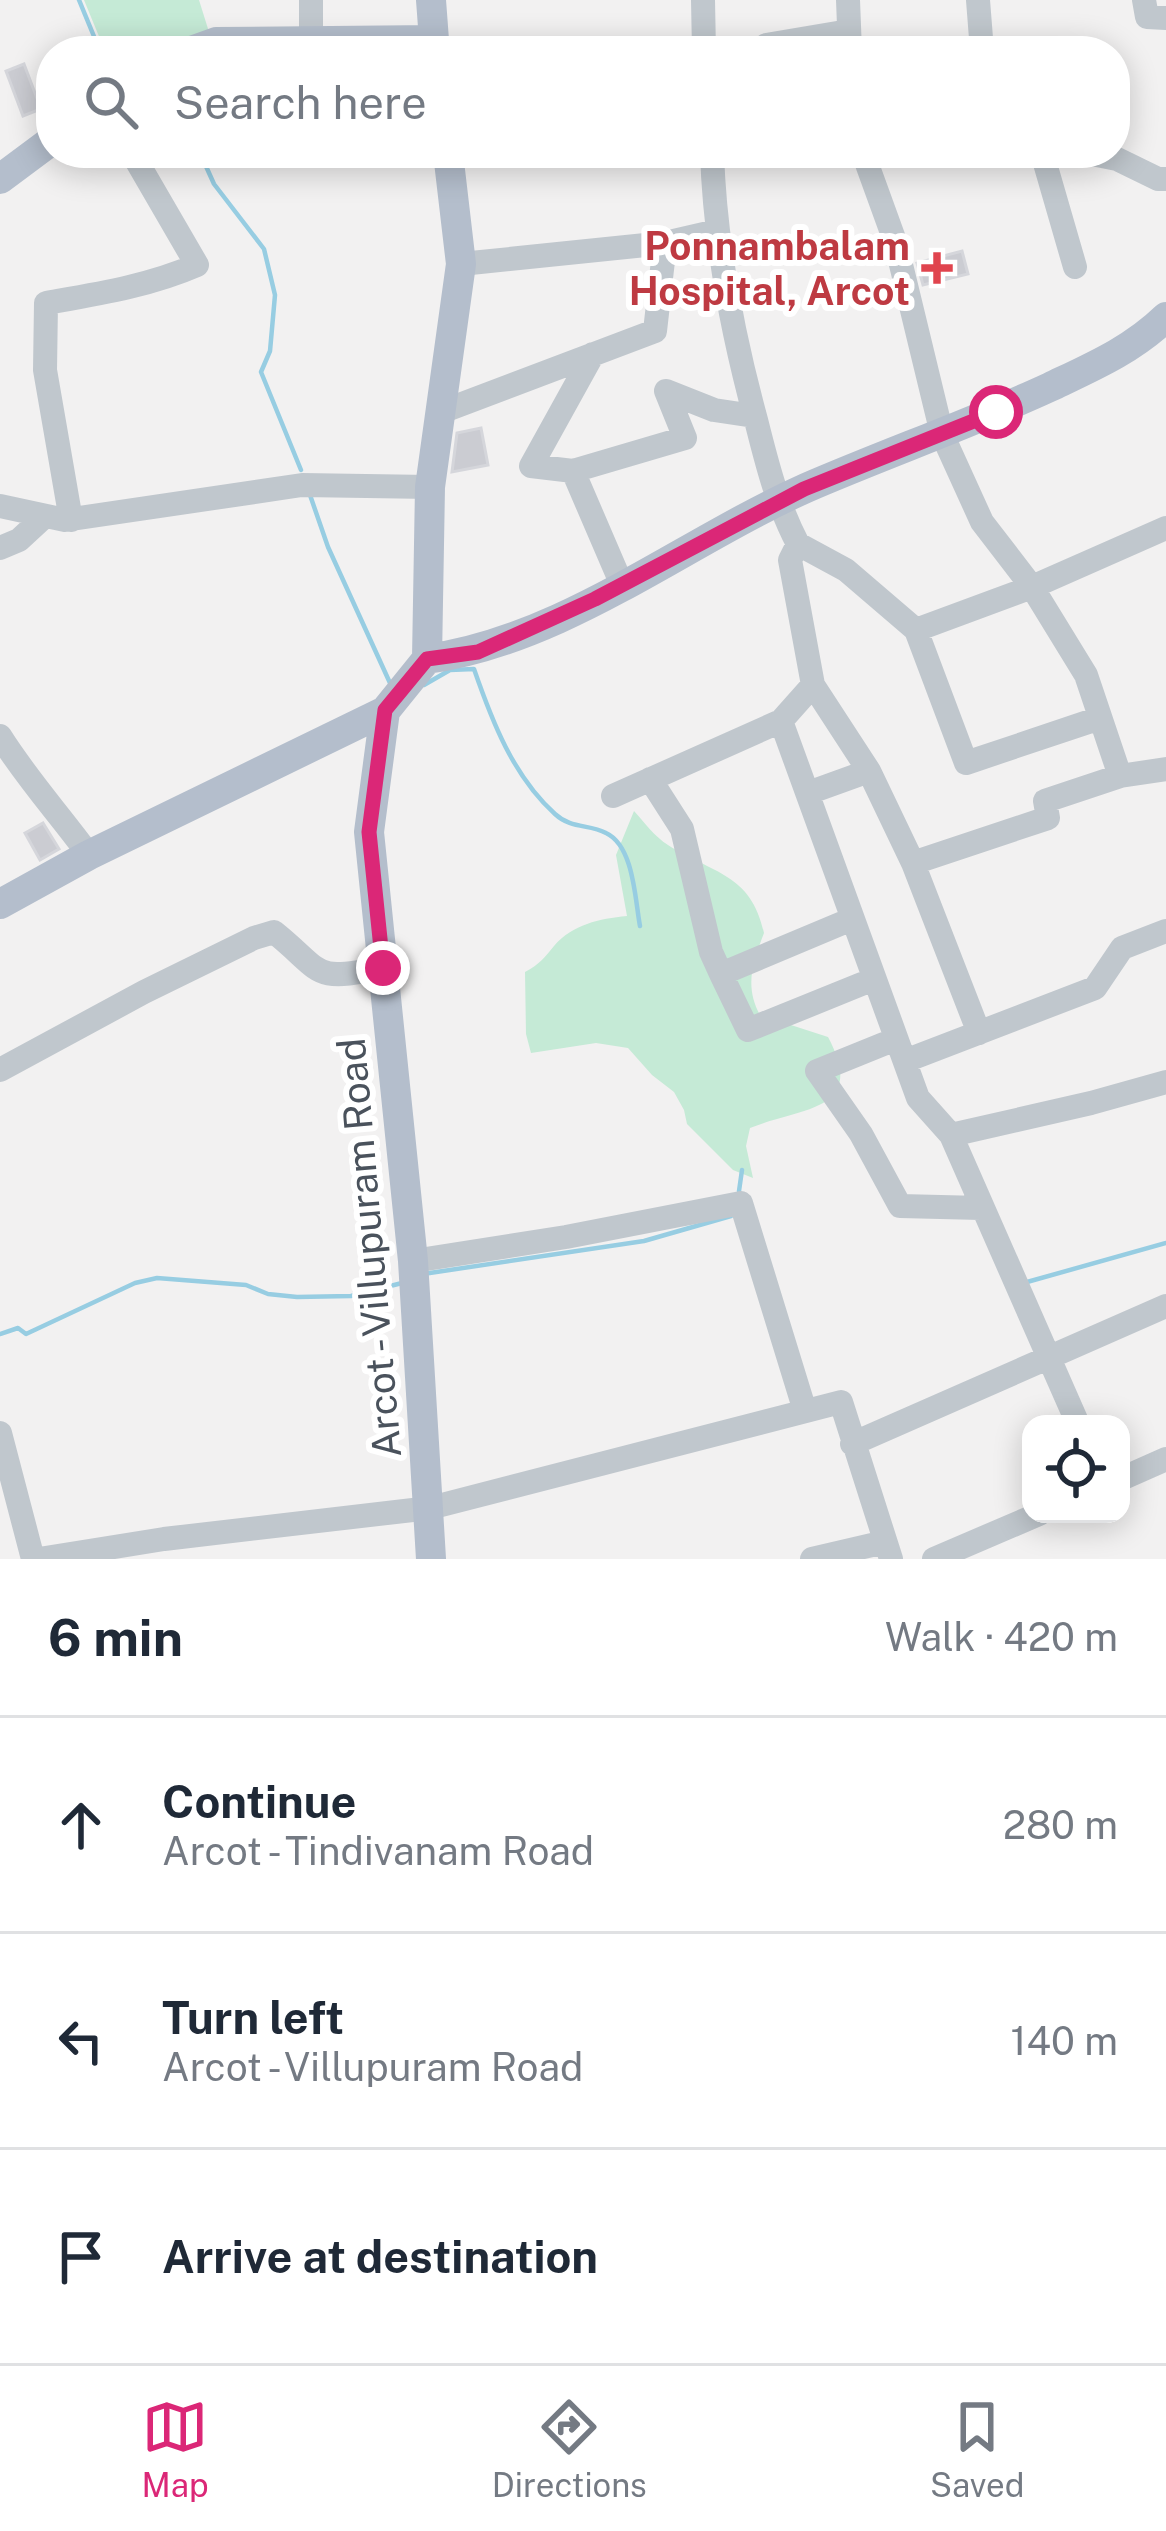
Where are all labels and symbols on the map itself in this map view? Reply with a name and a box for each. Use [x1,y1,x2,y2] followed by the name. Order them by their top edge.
[629,223,910,314] place label: Ponnambalam Hospital, Arcot
[921,252,953,284] marker: Ponnambalam Hospital, Arcot
[969,385,1023,439] route start
[356,941,410,995] route end
[328,1036,410,1460] street label: Arcot - Villupuram Road

